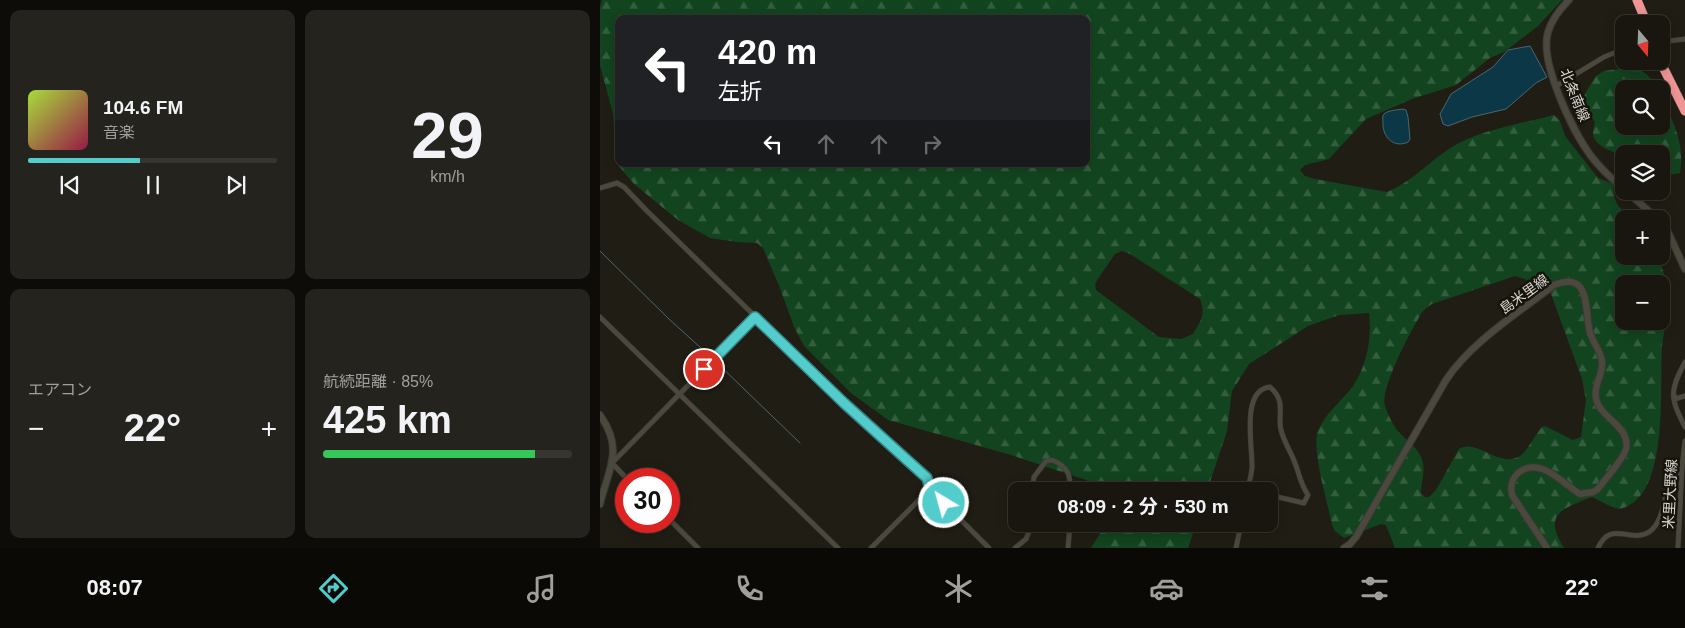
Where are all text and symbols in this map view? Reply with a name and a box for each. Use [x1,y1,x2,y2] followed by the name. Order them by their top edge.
[1615,15,1670,70] north arrow
[1615,15,1670,330] map controls
[718,32,817,71] text: 420 m
[635,35,700,100] icon: left
[1557,66,1593,124] street label: 北条南線
[718,79,762,104] text: 左折
[1615,80,1670,135] button: search
[103,97,183,118] text: 104.6 FM
[411,99,484,172] text: 29
[103,124,135,141] text: 音楽
[759,130,787,158] icon: left
[812,130,840,158] icon: ahead
[865,130,893,158] icon: ahead
[918,130,946,158] icon: right
[1615,145,1670,200] button: layers
[430,168,465,185] text: km/h
[56,171,84,199] icon: previous
[139,171,167,199] icon: pause
[222,171,250,199] icon: next
[1615,210,1670,265] button: +
[1497,271,1551,317] street label: 島米里線
[1615,275,1670,330] button: −
[683,348,725,390] pin
[690,355,718,383] icon: arrive
[323,373,433,390] text: 航続距離 · 85%
[28,381,92,398] text: エアコン
[323,399,452,441] text: 425 km
[124,407,181,449] text: 22°
[28,413,44,444] text: −
[261,413,277,444] text: +
[1660,459,1680,529] street label: 米里大野線
[615,468,680,533] speed limit sign: 30
[917,476,969,528] position arrow
[1057,496,1229,517] text: 08:09 · 2 分 · 530 m
[316,571,351,606] icon: directions
[524,571,559,606] icon: music
[732,571,767,606] icon: phone
[941,571,976,606] icon: climate
[1149,571,1184,606] icon: car
[1357,571,1392,606] icon: filters
[87,575,143,600] text: 08:07
[1565,575,1598,600] text: 22°

